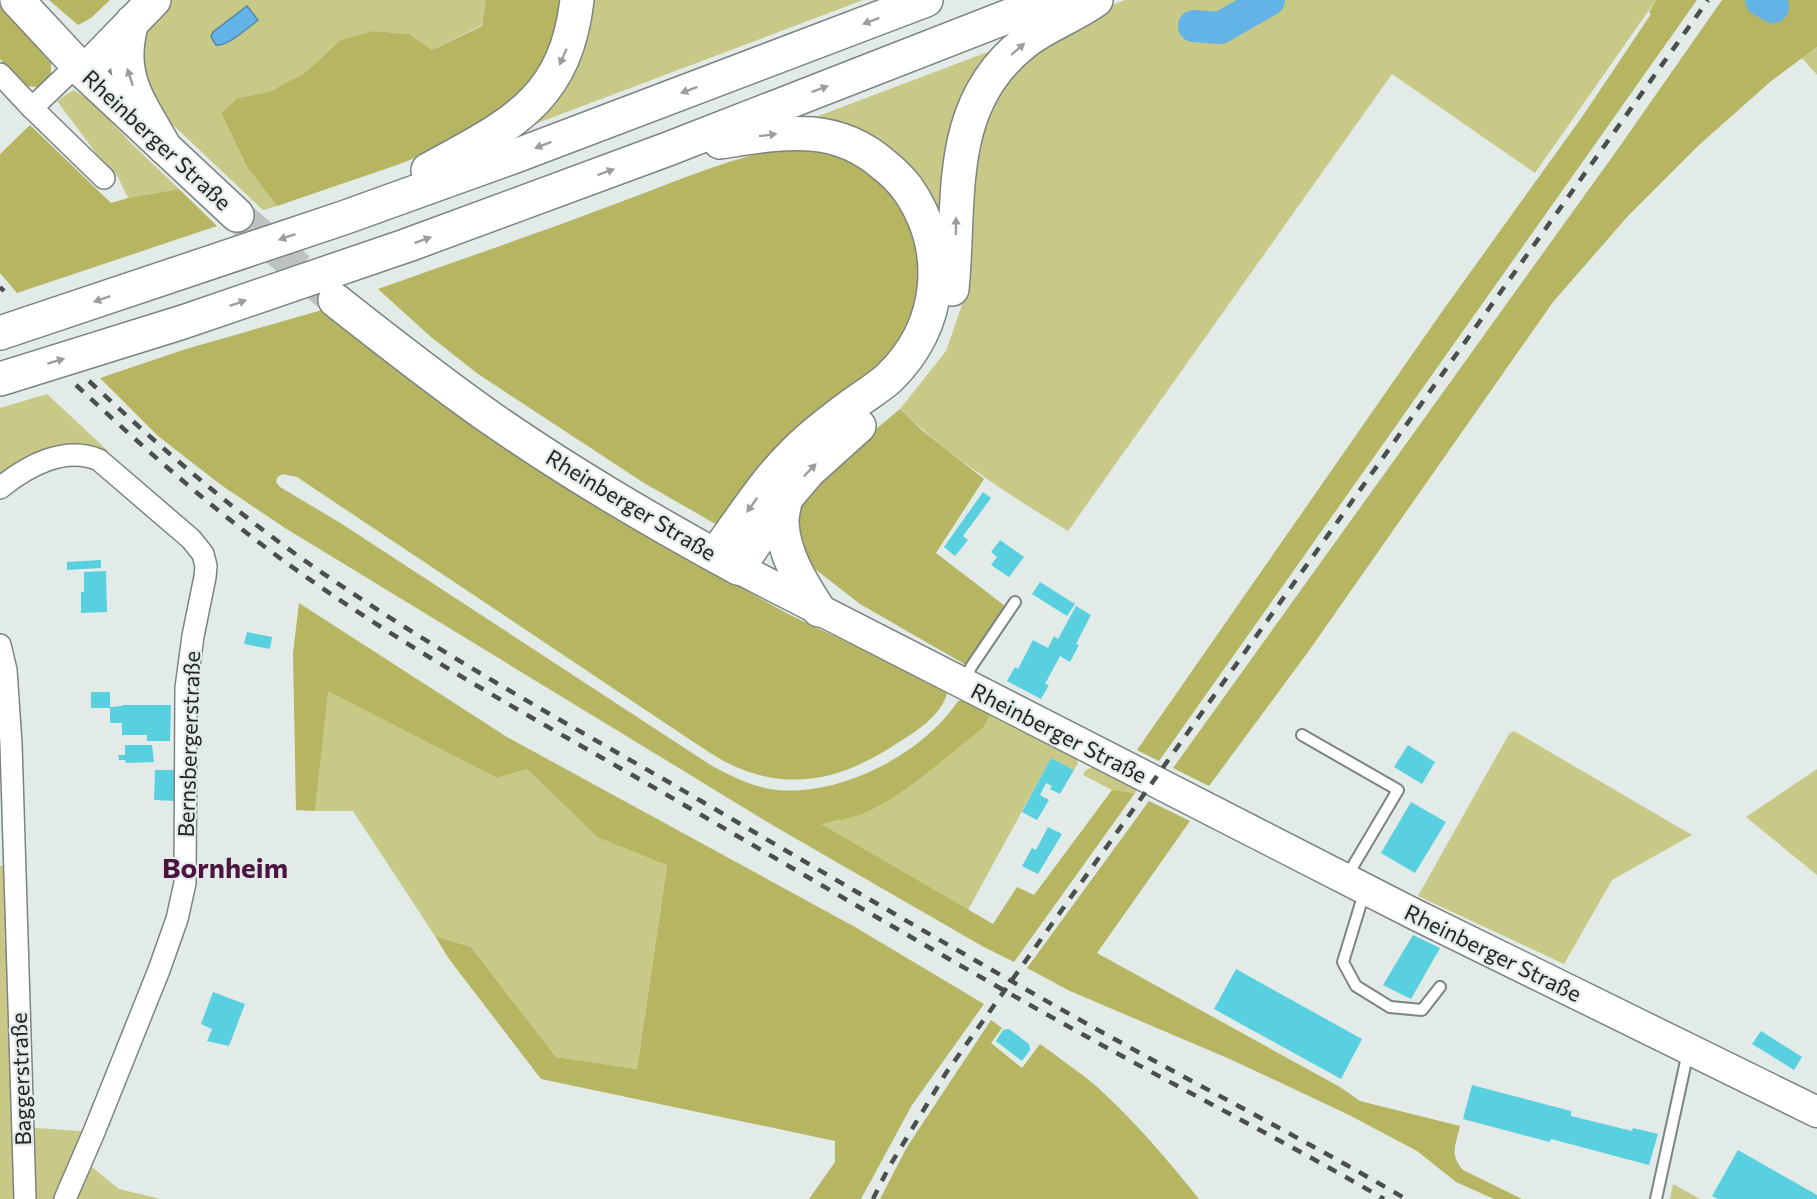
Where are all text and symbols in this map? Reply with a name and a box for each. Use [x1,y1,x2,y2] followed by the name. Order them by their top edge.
[862,17,880,26] one-way arrow
[1010,43,1025,56] one-way arrow
[559,48,568,65] one-way arrow
[77,64,237,216] street label: Rheinberger Straße
[124,68,134,86] one-way arrow
[811,84,829,93] one-way arrow
[680,86,698,96] one-way arrow
[758,131,777,140] one-way arrow
[534,140,552,150] one-way arrow
[597,167,615,177] one-way arrow
[951,217,961,236] one-way arrow
[278,232,296,242] one-way arrow
[414,235,432,244] one-way arrow
[93,295,111,304] one-way arrow
[229,298,247,307] one-way arrow
[47,356,65,365] one-way arrow
[541,443,721,566] street label: Rheinberger Straße
[803,464,817,478] one-way arrow
[746,496,758,512] one-way arrow
[172,650,205,838] street label: Bernsbergerstraße
[967,677,1152,789] street label: Rheinberger Straße
[162,850,288,884] district label: Bornheim
[1400,898,1586,1007] street label: Rheinberger Straße
[5,1012,36,1146] street label: Baggerstraße

